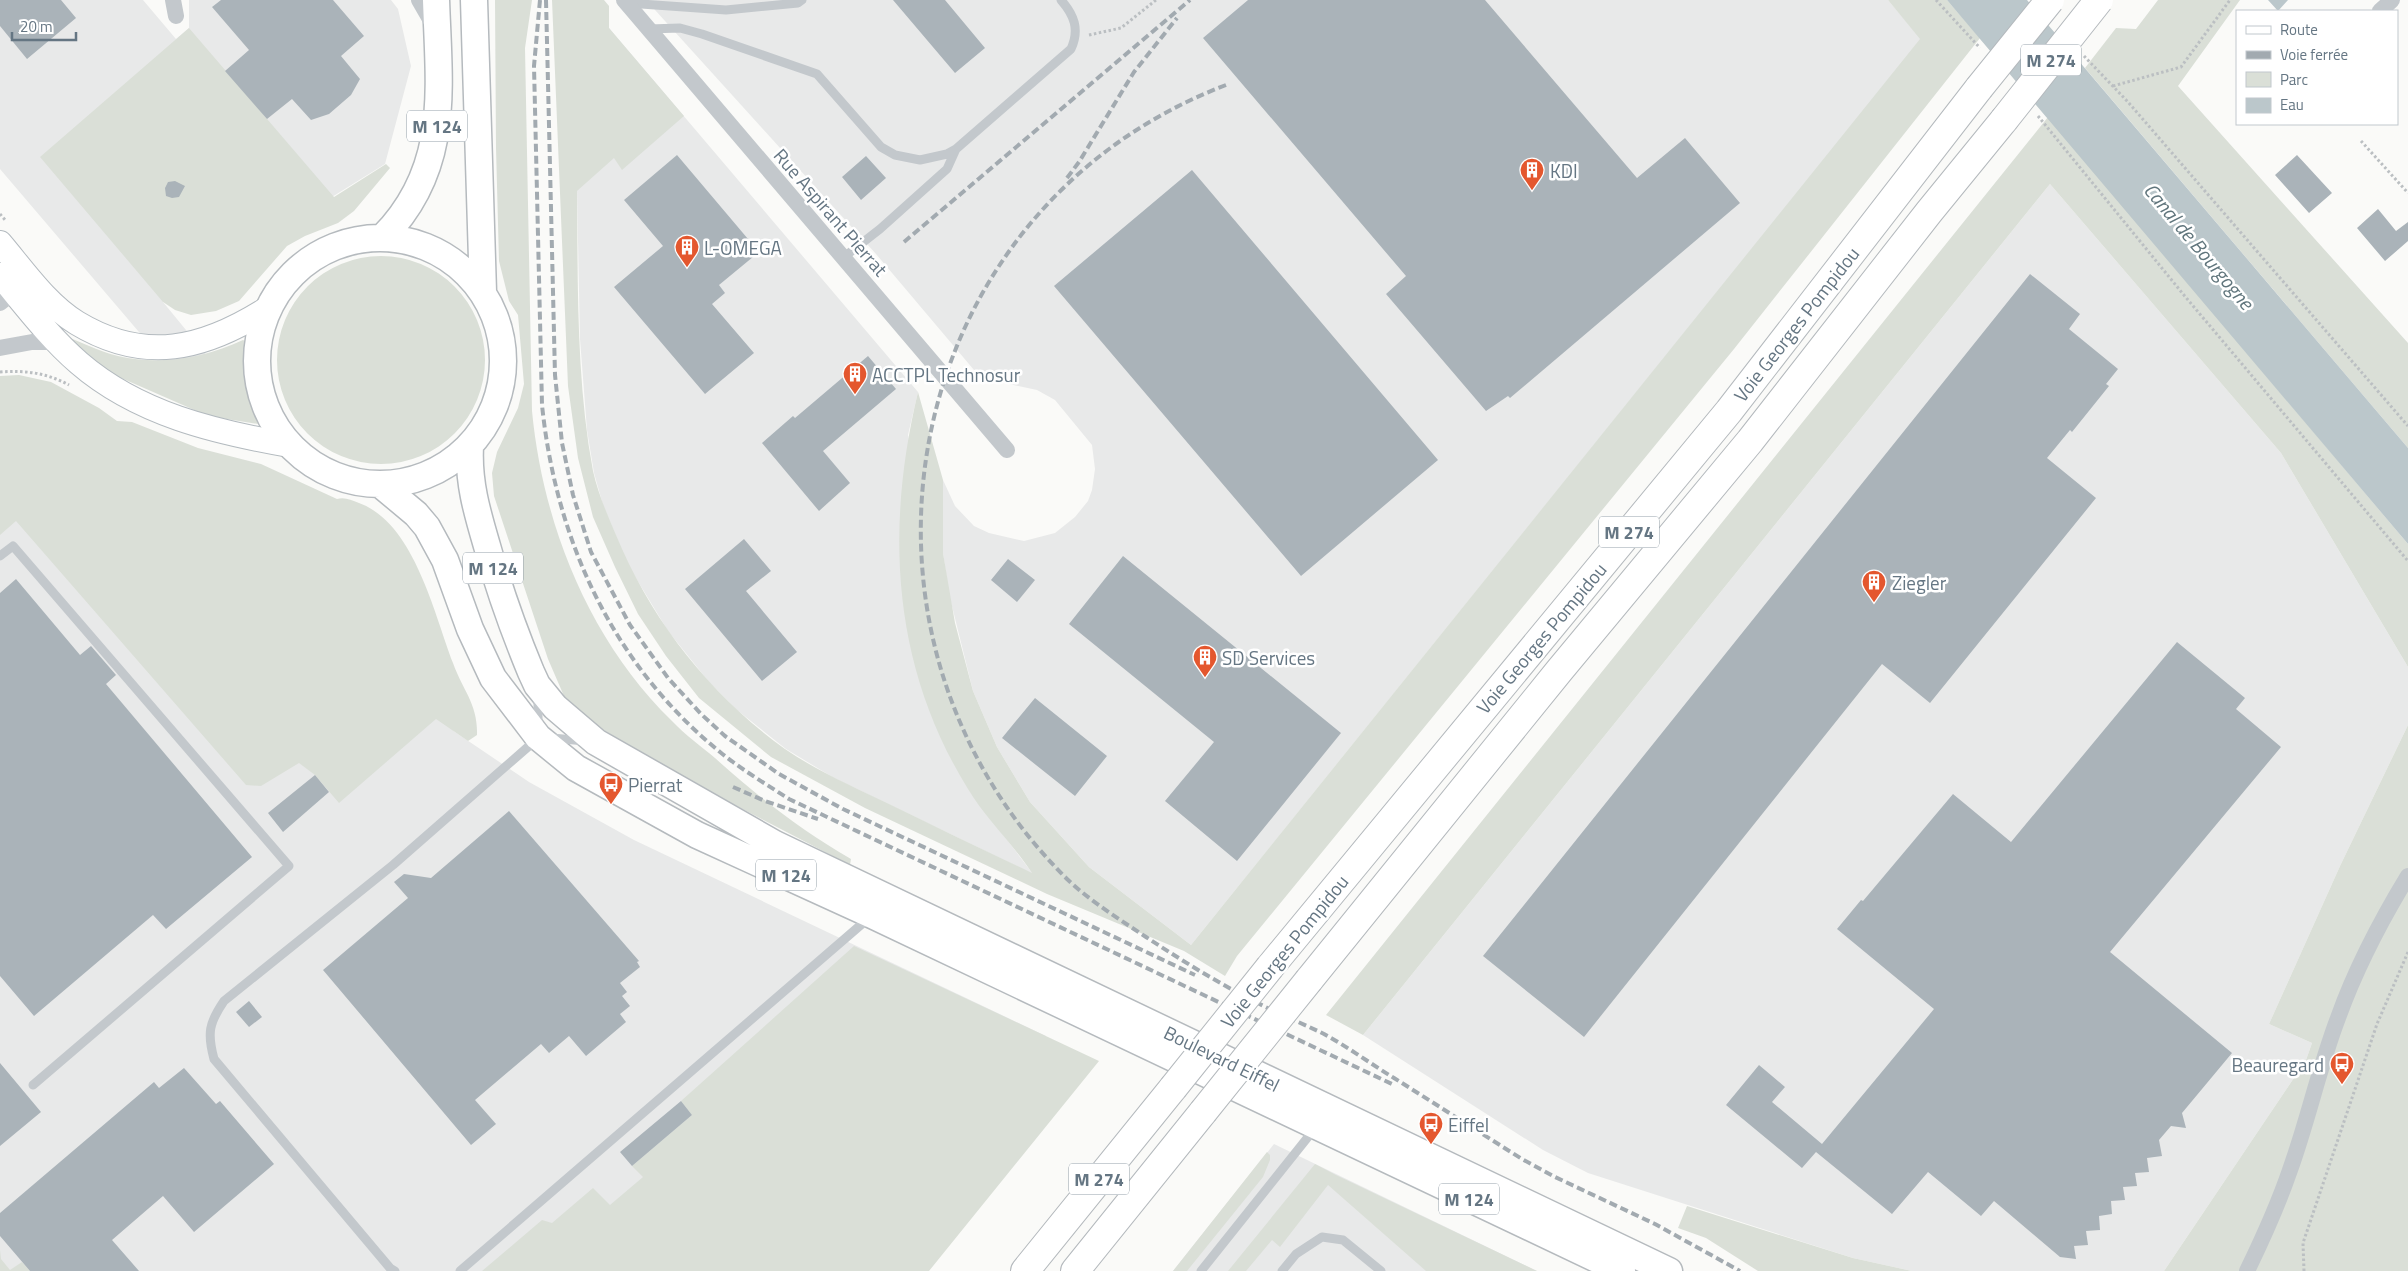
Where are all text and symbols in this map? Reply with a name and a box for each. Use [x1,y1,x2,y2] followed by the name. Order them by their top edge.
[12,10,76,42] scale bar
[2236,10,2398,125] legend
[20,15,53,38] text: 20 m
[2280,18,2318,41] text: Route
[2280,43,2348,66] text: Voie ferrée
[2021,44,2081,76] road number: M 274
[2280,68,2308,91] text: Parc
[2280,93,2304,116] text: Eau
[407,110,467,142] road number: M 124
[767,142,895,283] street label: Rue Aspirant Pierrat
[1550,156,1578,185] place label: KDI
[1519,157,1545,191] building icon: KDI
[2136,176,2263,318] water label: Canal de Bourgogne
[704,233,782,262] place label: L-OMEGA
[674,234,700,268] building icon: L-OMEGA
[1726,240,1866,408] street label: Voie Georges Pompidou
[872,360,1021,389] place label: ACCTPL Technosur
[842,361,868,395] building icon: ACCTPL Technosur
[1599,516,1659,548] road number: M 274
[463,552,523,584] road number: M 124
[1469,556,1613,720] street label: Voie Georges Pompidou
[1892,568,1947,597] place label: Ziegler
[1861,569,1887,603] building icon: Ziegler
[1222,643,1315,672] place label: SD Services
[1192,644,1218,678] building icon: SD Services
[628,770,683,799] place label: Pierrat
[598,771,624,805] bus stop icon: Pierrat
[756,860,816,890] road number: M 124
[1213,868,1355,1034] street label: Voie Georges Pompidou
[1159,1017,1285,1099] street label: Boulevard Eiffel
[2231,1050,2324,1079] place label: Beauregard
[2329,1051,2355,1085] bus stop icon: Beauregard
[1448,1110,1489,1139] place label: Eiffel
[1418,1111,1444,1145] bus stop icon: Eiffel
[1069,1164,1129,1194] road number: M 274
[1439,1184,1499,1214] road number: M 124

